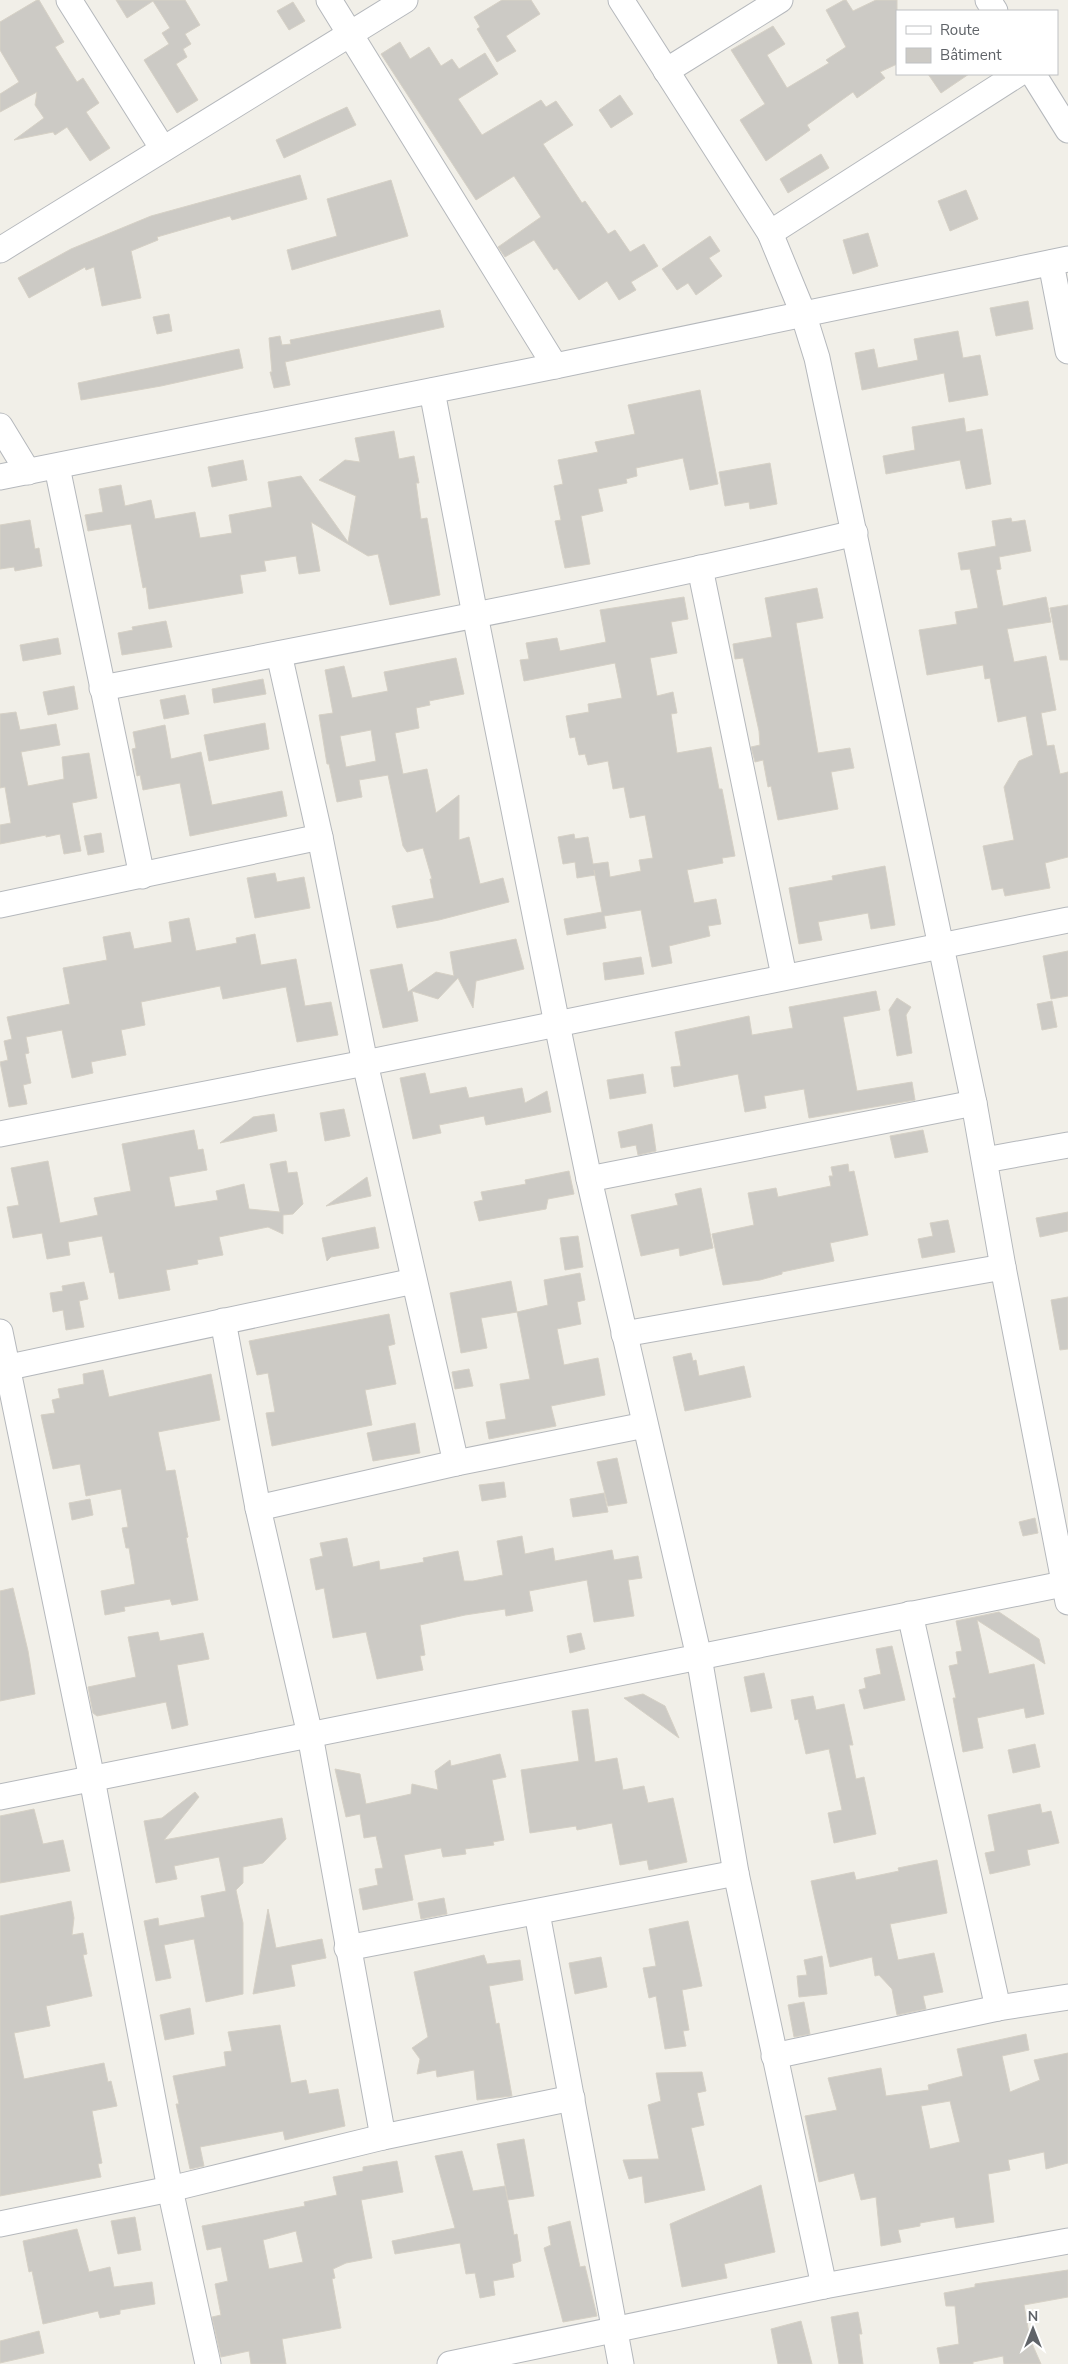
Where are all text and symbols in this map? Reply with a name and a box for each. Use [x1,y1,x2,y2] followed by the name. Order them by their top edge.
[896,10,1058,75] legend
[940,20,980,40] text: Route
[940,45,1002,65] text: Bâtiment
[1008,2304,1058,2354] north arrow
[1028,2307,1038,2326] text: N

